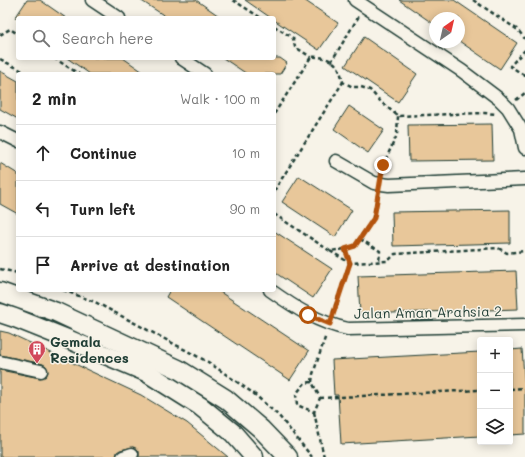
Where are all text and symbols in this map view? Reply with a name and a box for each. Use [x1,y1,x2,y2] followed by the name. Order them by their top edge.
[429,12,465,48] north arrow
[16,16,276,60] search box
[30,27,52,49] icon: search
[62,28,153,48] text: Search here
[32,87,77,109] text: 2 min
[180,90,260,107] text: Walk · 100 m
[32,142,54,164] icon: ahead
[70,143,137,163] text: Continue
[232,144,260,161] text: 10 m
[374,156,392,174] route end
[32,198,54,220] icon: left
[70,199,135,219] text: Turn left
[230,200,260,217] text: 90 m
[32,254,54,276] icon: arrive
[70,255,230,275] text: Arrive at destination
[354,301,502,323] street label: Jalan Aman Arahsia 2
[299,306,317,324] route start
[50,332,129,367] place label: Gemala Residences
[477,337,513,445] map controls
[477,337,513,373] button: +
[27,339,47,364] building icon: Gemala Residences
[477,373,513,409] button: −
[477,409,513,445] button: layers

